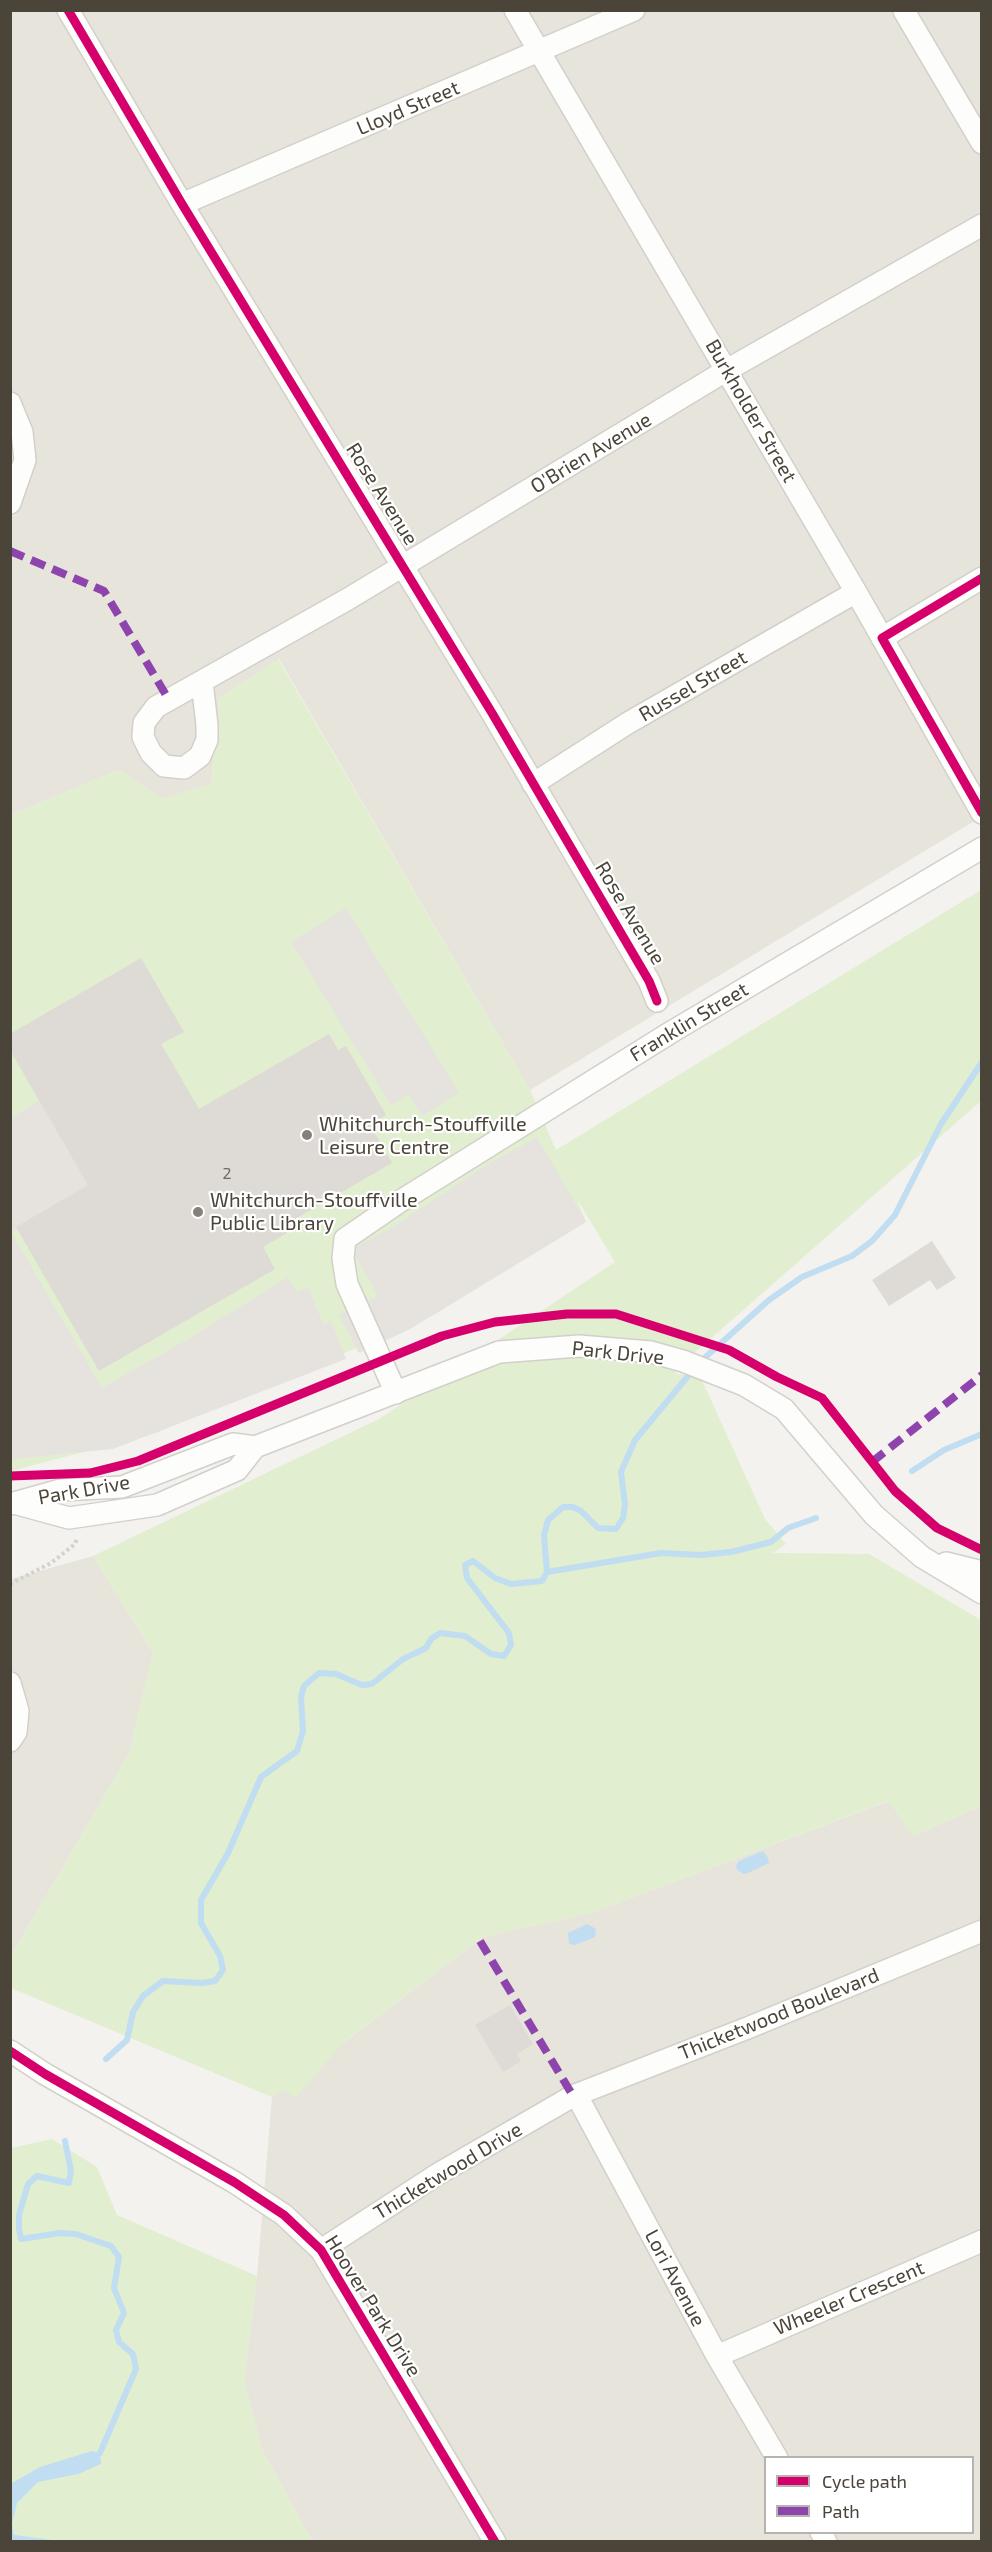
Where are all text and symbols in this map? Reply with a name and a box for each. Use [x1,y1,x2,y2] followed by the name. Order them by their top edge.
[353,76,463,140] street label: Lloyd Street
[700,335,802,487] street label: Burkholder Street
[526,407,656,499] street label: O'Brien Avenue
[341,438,423,550] street label: Rose Avenue
[635,645,751,727] street label: Russel Street
[590,857,670,969] street label: Rose Avenue
[625,977,753,1067] street label: Franklin Street
[319,1112,527,1159] place label: Whitchurch-Stouffville Leisure Centre
[300,1128,314,1142] marker: Whitchurch-Stouffville Leisure Centre
[223,1164,231,1184] house number: 2
[210,1188,418,1235] place label: Whitchurch-Stouffville Public Library
[191,1205,205,1219] marker: Whitchurch-Stouffville Public Library
[571,1336,665,1370] street label: Park Drive
[36,1470,132,1510] street label: Park Drive
[675,1963,883,2065] street label: Thicketwood Boulevard
[369,2117,527,2225] street label: Thicketwood Drive
[640,2226,710,2330] street label: Lori Avenue
[320,2231,426,2381] street label: Hoover Park Drive
[770,2256,928,2340] street label: Wheeler Crescent
[764,2456,974,2534] legend
[822,2470,907,2492] text: Cycle path
[822,2500,860,2522] text: Path

